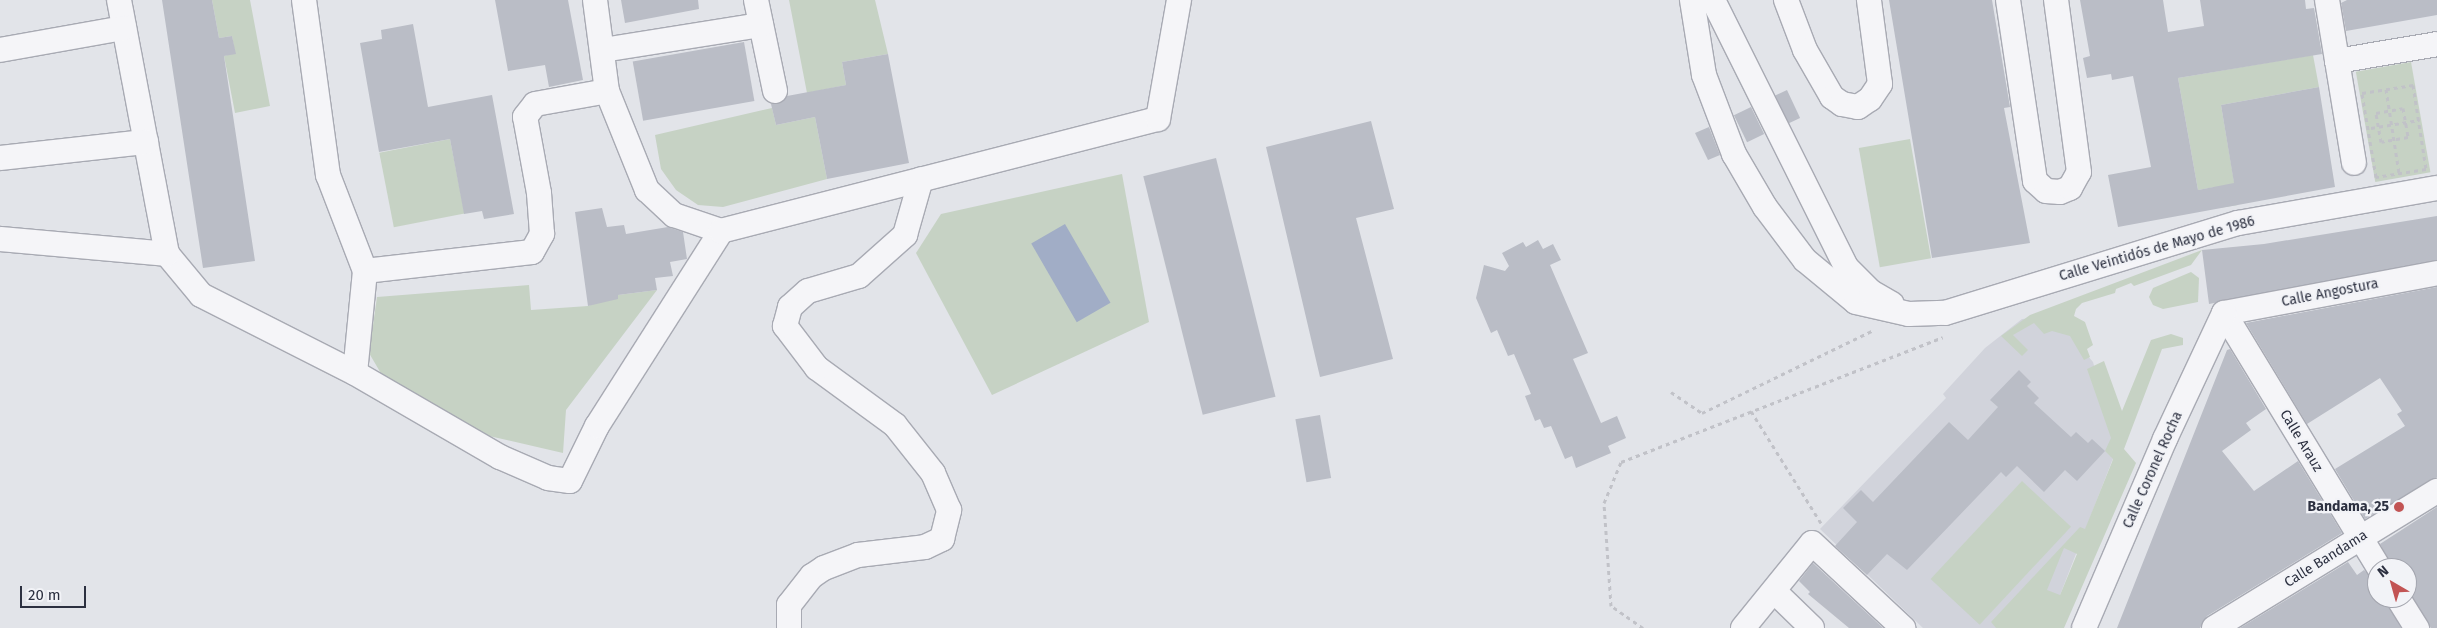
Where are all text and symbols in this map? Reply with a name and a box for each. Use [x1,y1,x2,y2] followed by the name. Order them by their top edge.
[2057,213,2257,285] street label: Calle Veintidós de Mayo de 1986
[2280,275,2380,311] street label: Calle Angostura
[2276,407,2326,475] street label: Calle Arauz
[2120,409,2186,531] street label: Calle Coronel Rocha
[2308,499,2389,515] place label: Bandama, 25
[2393,501,2405,513] marker: Bandama, 25
[2281,527,2371,591] street label: Calle Bandama
[2367,558,2417,608] north arrow
[2374,562,2392,581] text: N
[22,576,89,608] scale bar
[28,586,61,604] text: 20 m

